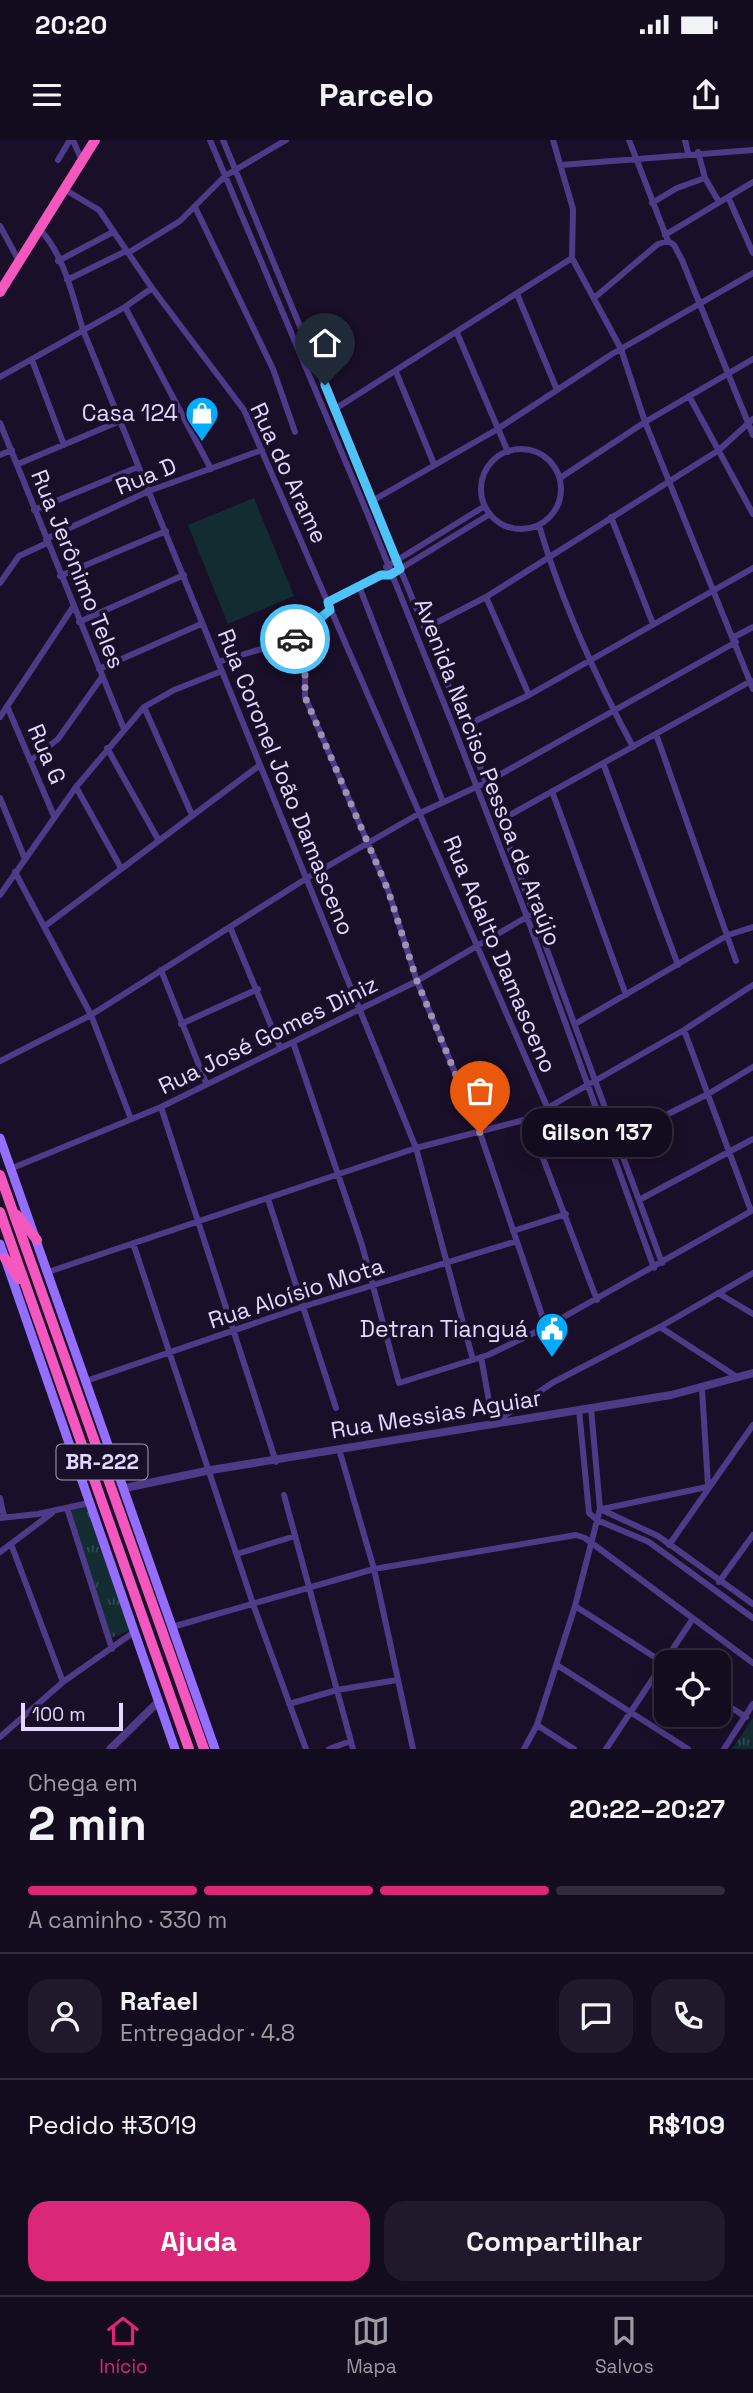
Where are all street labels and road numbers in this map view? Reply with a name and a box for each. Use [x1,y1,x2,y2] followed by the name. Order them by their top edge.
[243,398,335,548] street label: Rua do Arame
[111,450,181,502] street label: Rua D
[24,465,132,673] street label: Rua Jerônimo Teles
[408,594,568,950] street label: Avenida Narciso Pessoa de Araújo
[211,624,361,940] street label: Rua Coronel João Damasceno
[21,719,73,789] street label: Rua G
[436,831,564,1077] street label: Rua Adalto Damasceno
[154,969,382,1101] street label: Rua José Gomes Diniz
[204,1251,388,1335] street label: Rua Aloísio Mota
[329,1383,543,1445] street label: Rua Messias Aguiar
[56,1444,148,1480] road number: BR-222

